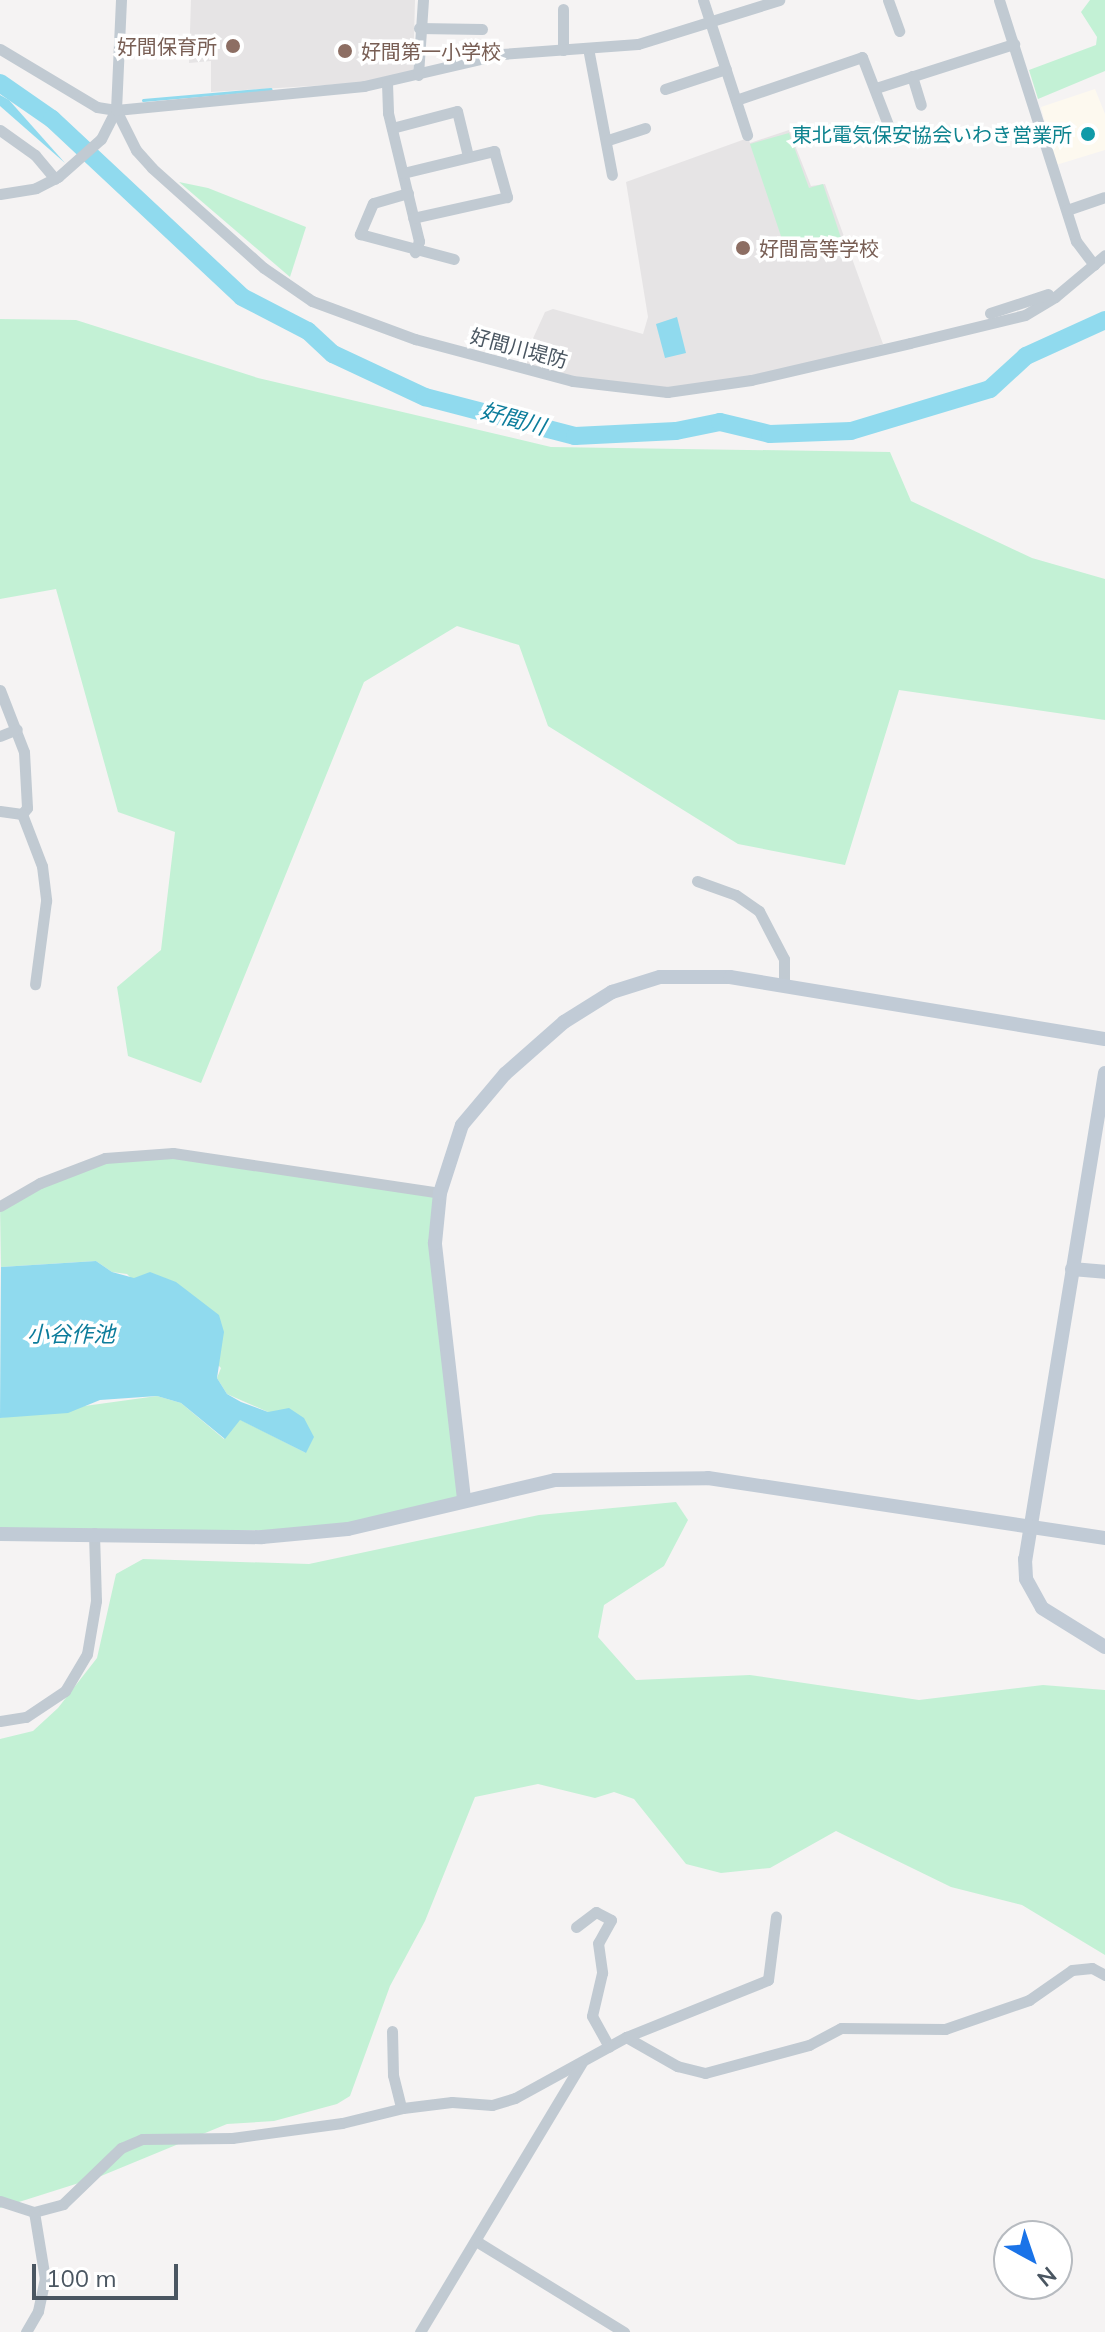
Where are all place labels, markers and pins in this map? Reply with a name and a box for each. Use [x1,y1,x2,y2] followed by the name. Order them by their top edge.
[117,34,217,58] place label: 好間保育所
[224,37,242,55] marker: 好間保育所
[361,39,501,63] place label: 好間第一小学校
[336,42,354,60] marker: 好間第一小学校
[792,122,1072,146] place label: 東北電気保安協会いわき営業所
[1079,125,1097,143] marker: 東北電気保安協会いわき営業所
[759,236,879,260] place label: 好間高等学校
[734,239,752,257] marker: 好間高等学校

